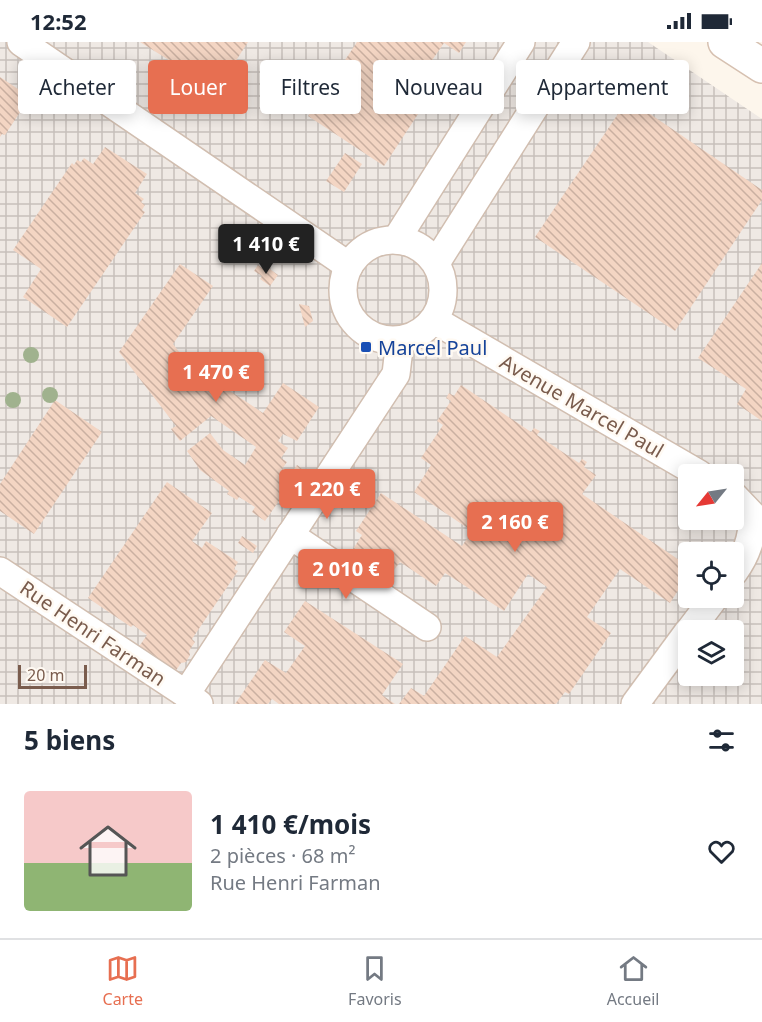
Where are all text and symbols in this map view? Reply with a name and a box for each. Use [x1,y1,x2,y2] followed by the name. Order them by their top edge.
[30,6,87,36] text: 12:52
[18,60,136,114] chip: Acheter
[148,60,248,114] chip: Louer
[260,60,361,114] chip: Filtres
[373,60,504,114] chip: Nouveau
[516,60,689,114] chip: Appartement
[211,224,321,275] pin: 1 410 €
[232,230,300,257] text: 1 410 €
[378,334,487,361] place label: Marcel Paul
[359,340,373,354] marker: Marcel Paul
[495,348,669,464] street label: Avenue Marcel Paul
[161,352,271,403] pin: 1 470 €
[182,358,250,385] text: 1 470 €
[678,464,744,530] north arrow
[678,464,744,686] map controls
[272,469,382,520] pin: 1 220 €
[293,475,361,502] text: 1 220 €
[460,502,570,553] pin: 2 160 €
[481,508,549,535] text: 2 160 €
[678,542,744,608] button: locate
[291,549,401,600] pin: 2 010 €
[312,555,380,582] text: 2 010 €
[15,574,171,692] street label: Rue Henri Farman
[678,620,744,686] button: layers
[18,662,87,690] scale bar
[27,664,64,686] text: 20 m
[24,722,115,758] text: 5 biens
[705,724,738,757] icon: filters
[210,806,371,842] text: 1 410 €/mois
[72,815,144,887] icon: home
[705,835,738,868] icon: heart
[210,842,355,869] text: 2 pièces · 68 m²
[210,869,381,896] text: Rue Henri Farman
[103,952,143,1010] tab: Carte
[348,952,402,1010] tab: Favoris
[607,952,659,1010] tab: Accueil

